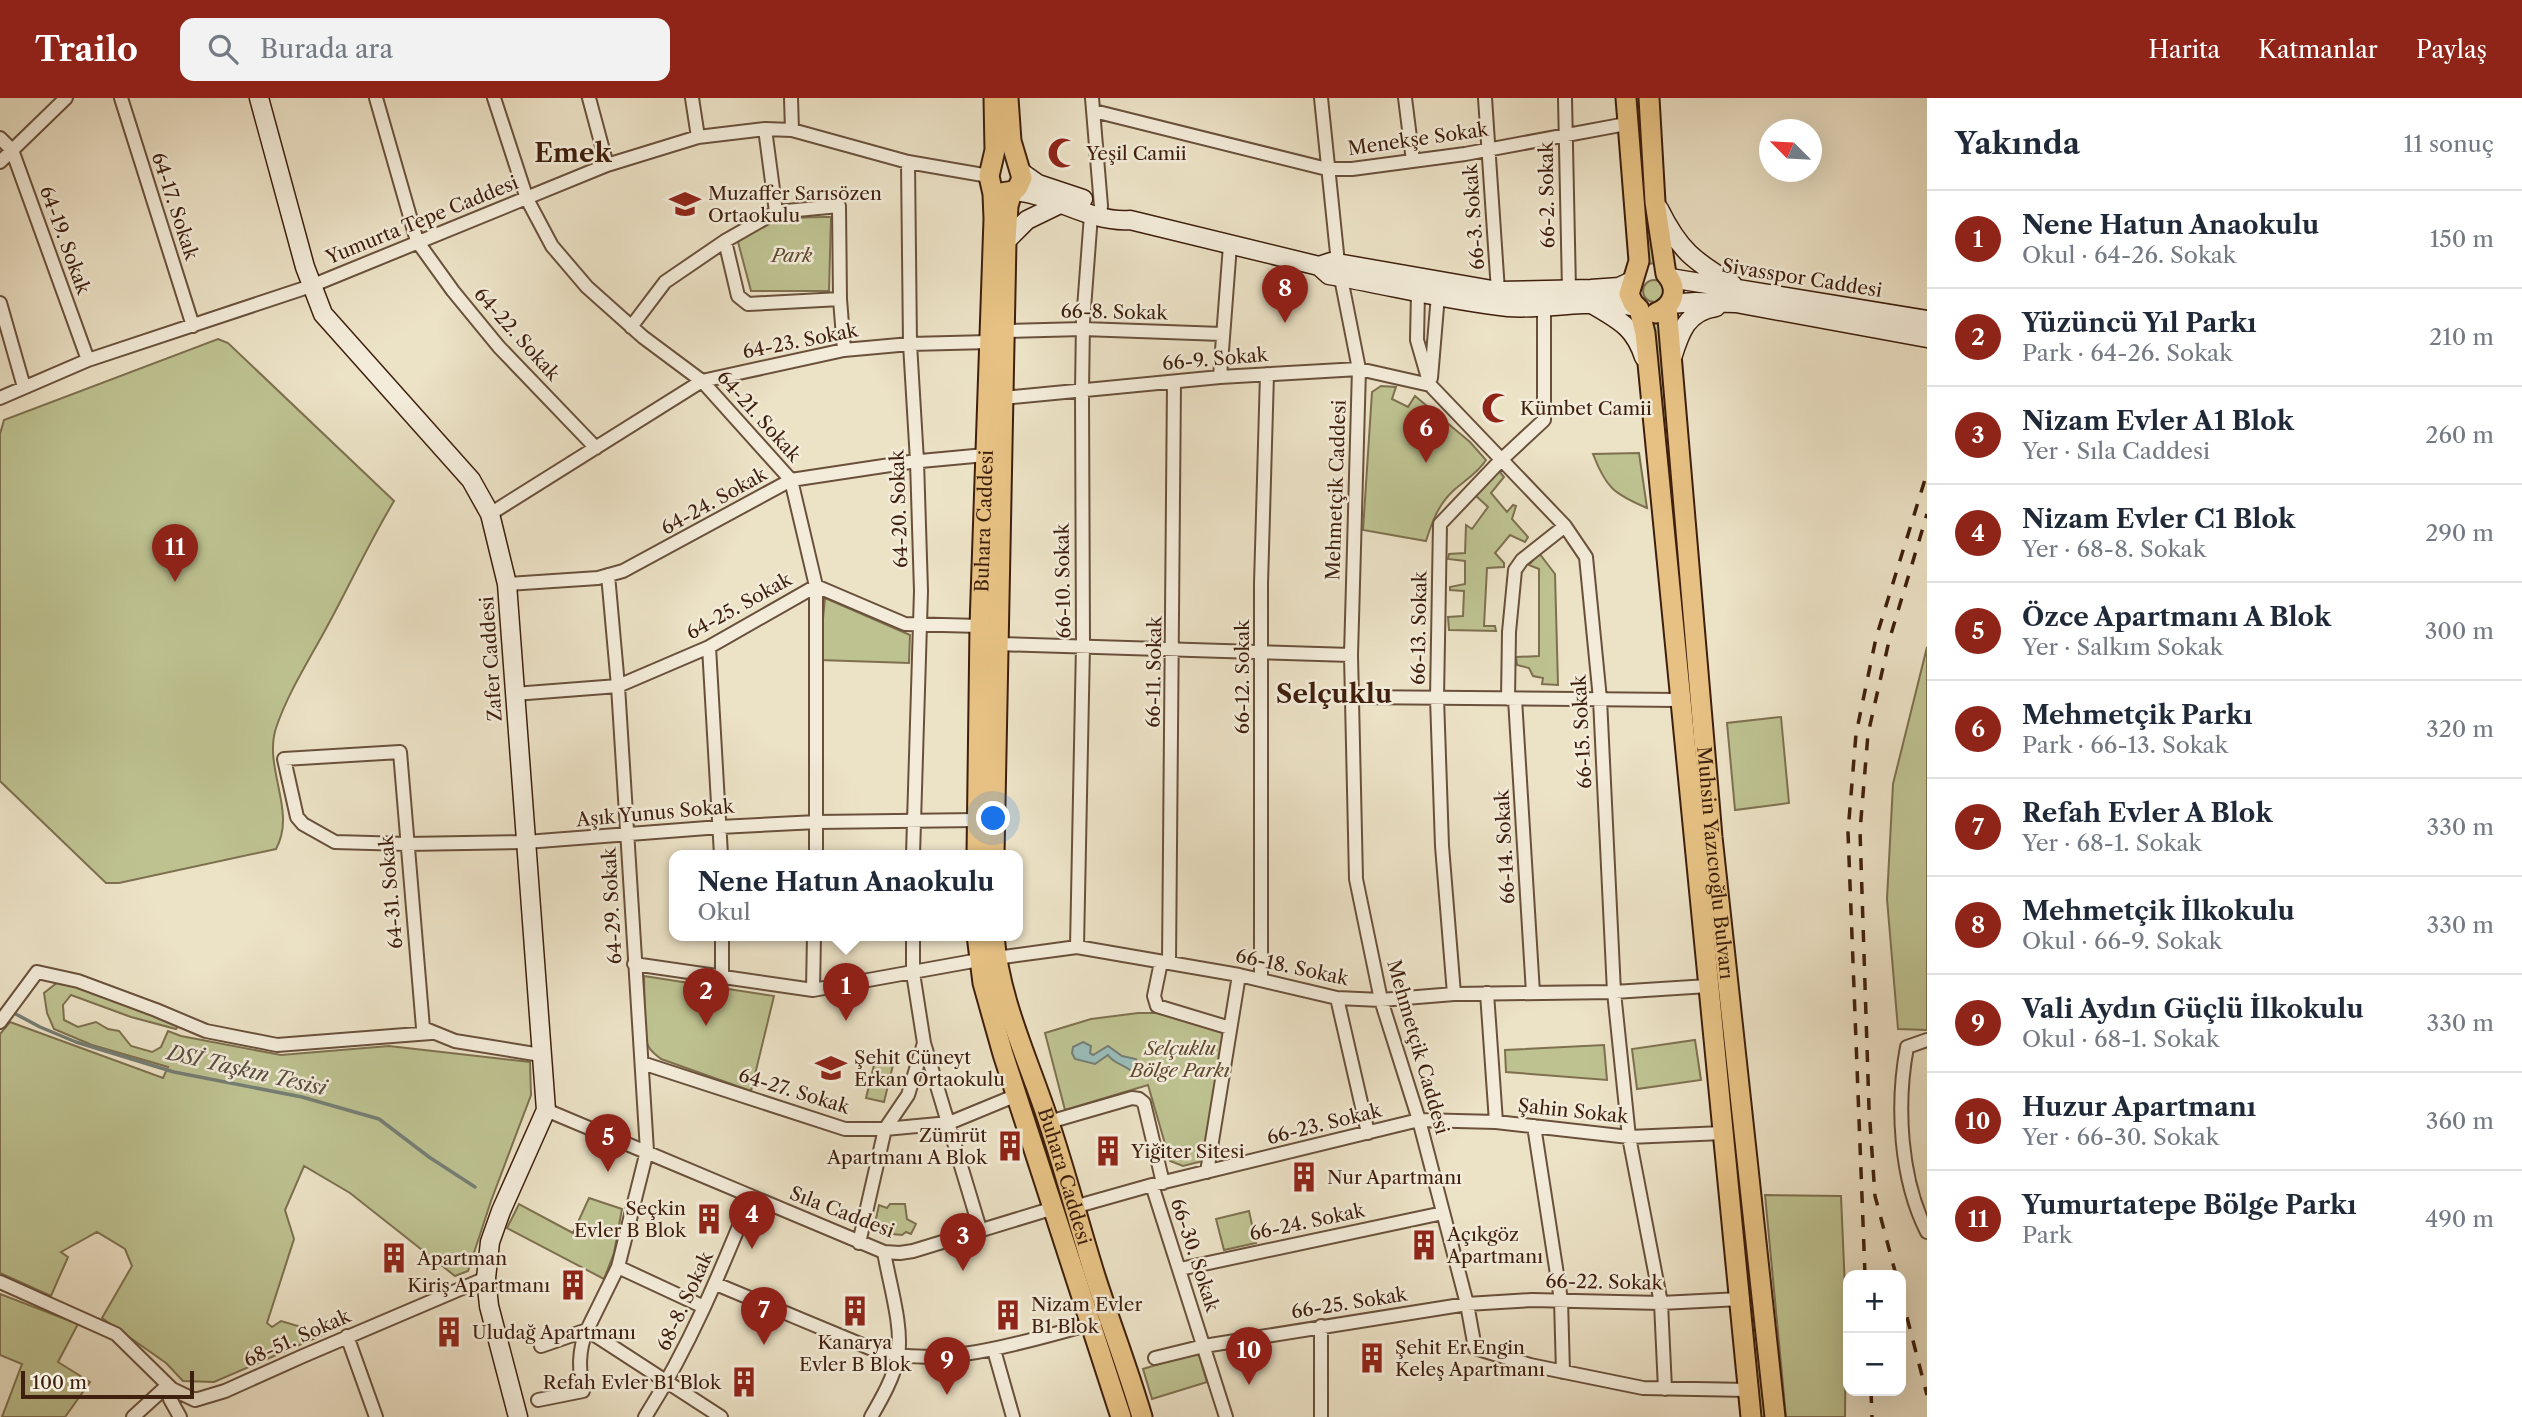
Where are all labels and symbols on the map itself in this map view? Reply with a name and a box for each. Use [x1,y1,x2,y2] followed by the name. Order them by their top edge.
[1346,118,1491,160] street label: Menekşe Sokak
[1759,119,1822,182] north arrow
[1046,136,1080,170] mosque icon: Yeşil Camii
[534,137,613,169] district label: Emek
[1535,141,1559,248] street label: 66-2. Sokak
[1085,142,1187,165] place label: Yeşil Camii
[147,149,203,264] street label: 64-17. Sokak
[1459,162,1489,271] street label: 66-3. Sokak
[322,171,522,269] street label: Yumurta Tepe Caddesi
[708,182,882,227] place label: Muzaffer Sarısözen Ortaokulu
[35,183,96,298] street label: 64-19. Sokak
[668,187,702,221] school or university icon: Muzaffer Sarısözen Ortaokulu
[770,244,813,267] park label: Park
[1720,254,1884,302] street label: Sivasspor Caddesi
[1262,265,1308,323] pin: 8
[469,283,565,386] street label: 64-22. Sokak
[1060,300,1169,324] street label: 66-8. Sokak
[740,318,861,363] street label: 64-23. Sokak
[1161,343,1270,375] street label: 66-9. Sokak
[712,366,806,467] street label: 64-21. Sokak
[1480,391,1514,425] mosque icon: Kümbet Camii
[1520,397,1652,420] place label: Kümbet Camii
[1321,399,1351,581] street label: Mehmetçik Caddesi
[1403,405,1449,463] pin: 6
[885,449,913,568] street label: 64-20. Sokak
[970,449,998,593] street label: Buhara Caddesi
[657,462,772,540] street label: 64-24. Sokak
[1050,522,1076,639] street label: 66-10. Sokak
[152,524,198,582] pin: 11
[682,567,796,644] street label: 64-25. Sokak
[1407,570,1432,685] street label: 66-13. Sokak
[475,596,507,722] street label: Zafer Caddesi
[1142,615,1166,728] street label: 66-11. Sokak
[1231,619,1254,734] street label: 66-12. Sokak
[1567,674,1596,789] street label: 66-15. Sokak
[1276,678,1392,710] district label: Selçuklu
[1693,745,1739,981] street label: Muhsin Yazıcıoğlu Bulvarı
[1490,788,1519,905] street label: 66-14. Sokak
[574,795,736,831] street label: Aşık Yunus Sokak
[976,801,1010,835] your location
[374,833,407,950] street label: 64-31. Sokak
[597,846,627,965] street label: 64-29. Sokak
[1234,944,1351,990] street label: 66-18. Sokak
[1382,957,1454,1137] street label: Mehmetçik Caddesi
[823,963,869,1021] pin: 1
[683,968,729,1026] pin: 2
[1128,1037,1230,1082] park label: Selçuklu Bölge Parkı
[163,1039,330,1101] water label: DSİ Taşkın Tesisi
[854,1046,1005,1091] place label: Şehit Cüneyt Erkan Ortaokulu
[814,1051,848,1085] school or university icon: Şehit Cüneyt Erkan Ortaokulu
[736,1063,853,1119] street label: 64-27. Sokak
[1517,1094,1630,1128] street label: Şahin Sokak
[1264,1098,1385,1149] street label: 66-23. Sokak
[1033,1105,1096,1248] street label: Buhara Caddesi
[585,1114,631,1172] pin: 5
[826,1124,988,1169] place label: Zümrüt Apartmanı A Blok
[993,1129,1027,1163] building icon: Zümrüt Apartmanı A Blok
[1091,1134,1125,1168] building icon: Yiğiter Sitesi
[1130,1140,1245,1163] place label: Yiğiter Sitesi
[1287,1160,1321,1194] building icon: Nur Apartmanı
[1327,1166,1462,1189] place label: Nur Apartmanı
[786,1182,898,1243] street label: Sıla Caddesi
[729,1191,775,1249] pin: 4
[1166,1195,1224,1316] street label: 66-30. Sokak
[574,1197,687,1242] place label: Seçkin Evler B Blok
[1247,1198,1368,1245] street label: 66-24. Sokak
[692,1202,726,1236] building icon: Seçkin Evler B Blok
[940,1213,986,1271] pin: 3
[1446,1223,1543,1268] place label: Açıkgöz Apartmanı
[1407,1228,1441,1262] building icon: Açıkgöz Apartmanı
[377,1241,411,1275] building icon: Apartman
[416,1247,507,1270] place label: Apartman
[652,1247,718,1354] street label: 68-8. Sokak
[556,1268,590,1302] building icon: Kiriş Apartmanı
[1545,1269,1664,1295] street label: 66-22. Sokak
[407,1274,550,1297] place label: Kiriş Apartmanı
[1289,1282,1409,1323] street label: 66-25. Sokak
[741,1287,787,1345] pin: 7
[1031,1293,1142,1338] place label: Nizam Evler B1 Blok
[838,1294,872,1328] building icon: Kanarya Evler B Blok
[991,1298,1025,1332] building icon: Nizam Evler B1 Blok
[240,1304,355,1372] street label: 68-51. Sokak
[432,1315,466,1349] building icon: Uludağ Apartmanı
[472,1321,636,1344] place label: Uludağ Apartmanı
[1226,1327,1272,1385] pin: 10
[799,1331,912,1376] place label: Kanarya Evler B Blok
[1395,1336,1545,1381] place label: Şehit Er Engin Keleş Apartmanı
[924,1337,970,1395] pin: 9
[1355,1341,1389,1375] building icon: Şehit Er Engin Keleş Apartmanı
[727,1365,761,1399] building icon: Refah Evler B1 Blok
[21,1368,194,1400] scale bar
[543,1371,722,1394] place label: Refah Evler B1 Blok

